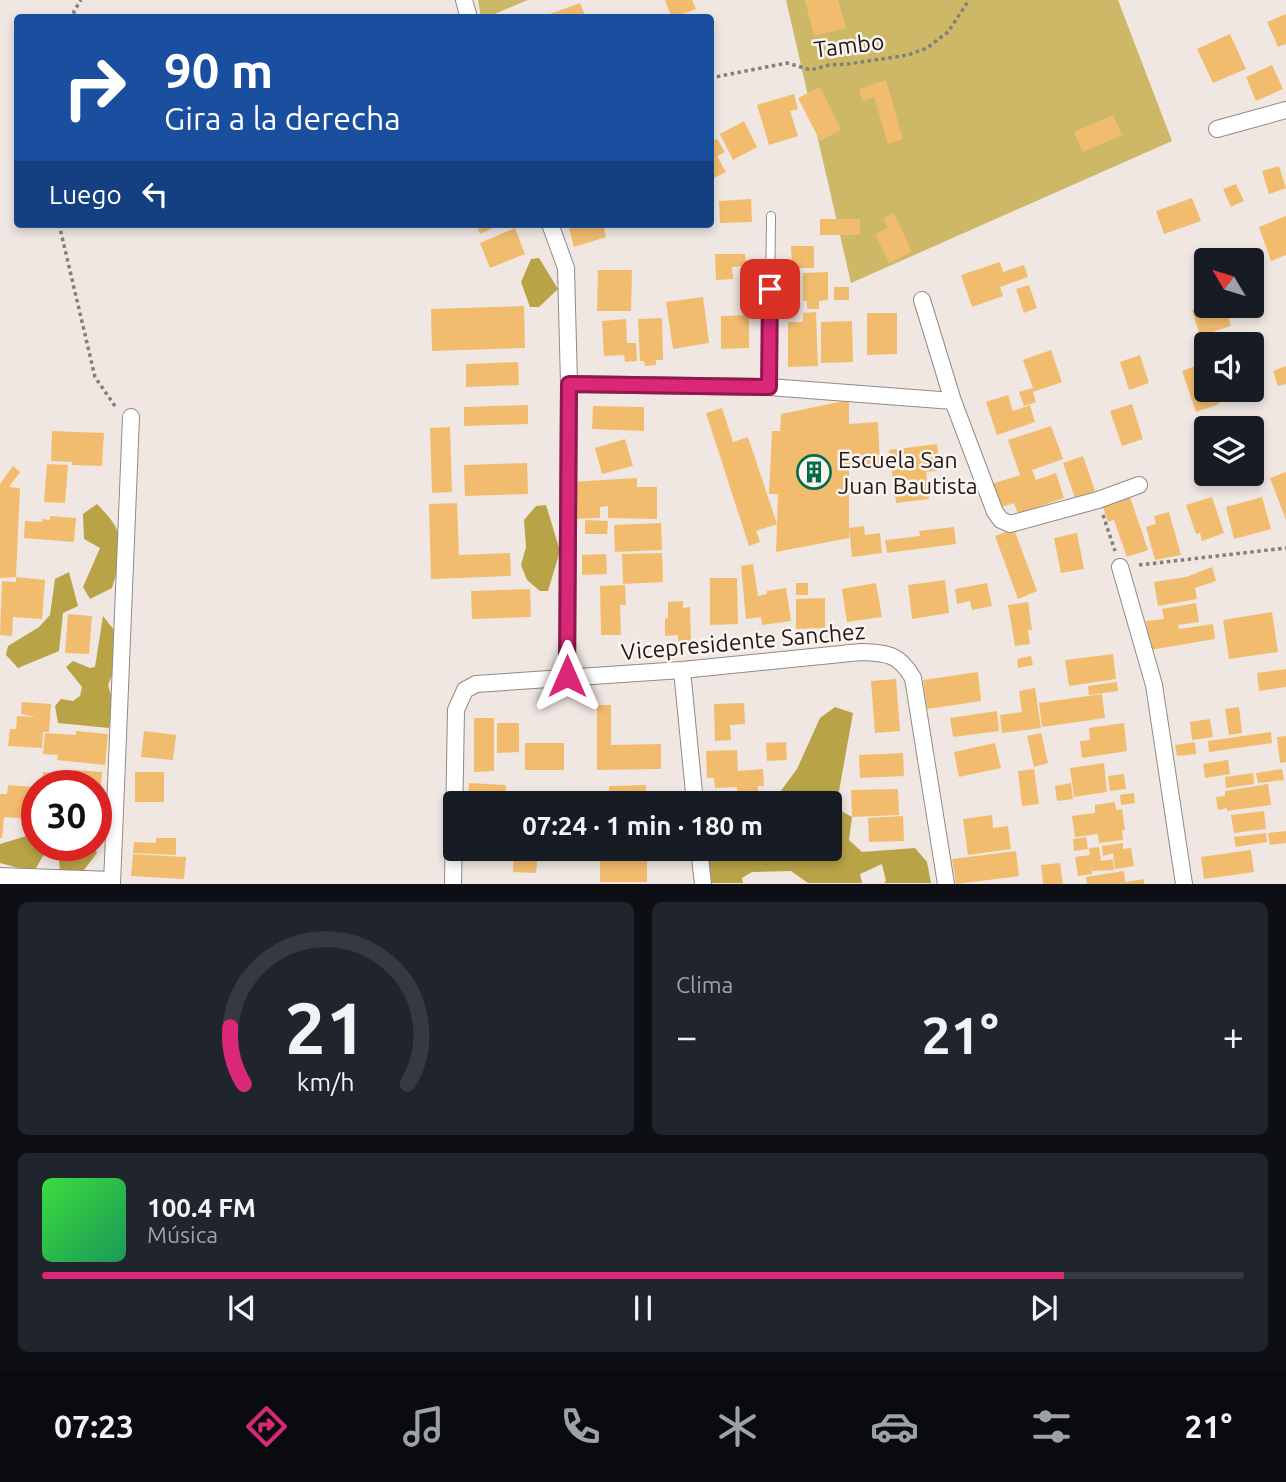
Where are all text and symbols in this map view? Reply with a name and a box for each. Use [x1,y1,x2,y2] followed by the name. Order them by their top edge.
[812,28,886,62] street label: Tambo
[49,42,140,133] icon: right
[164,42,273,97] text: 90 m
[164,100,401,136] text: Gira a la derecha
[136,175,174,213] icon: left
[49,180,122,209] text: Luego
[1194,248,1264,318] north arrow
[1194,248,1264,486] map controls
[740,259,800,319] pin
[751,270,789,308] icon: arrive
[1194,332,1264,402] button: sound
[1194,416,1264,486] button: layers
[838,447,978,498] place label: Escuela San Juan Bautista
[795,453,833,491] building icon: Escuela San Juan Bautista
[620,618,866,664] street label: Vicepresidente Sanchez
[530,639,604,713] position arrow
[21,770,112,861] speed limit sign: 30
[522,811,763,840] text: 07:24 · 1 min · 180 m
[676,972,733,997] text: Clima
[285,987,367,1069] text: 21
[921,1006,999,1064] text: 21°
[676,1015,697,1057] text: −
[1223,1015,1244,1057] text: +
[297,1068,355,1096] text: km/h
[147,1193,256,1222] text: 100.4 FM
[147,1222,218,1247] text: Música
[223,1289,261,1327] icon: previous
[624,1289,662,1327] icon: pause
[1025,1289,1063,1327] icon: next
[242,1402,291,1451] icon: directions
[399,1402,448,1451] icon: music
[556,1402,605,1451] icon: phone
[713,1402,762,1451] icon: climate
[870,1402,919,1451] icon: car
[1027,1402,1076,1451] icon: filters
[54,1408,134,1444] text: 07:23
[1185,1408,1232,1444] text: 21°

